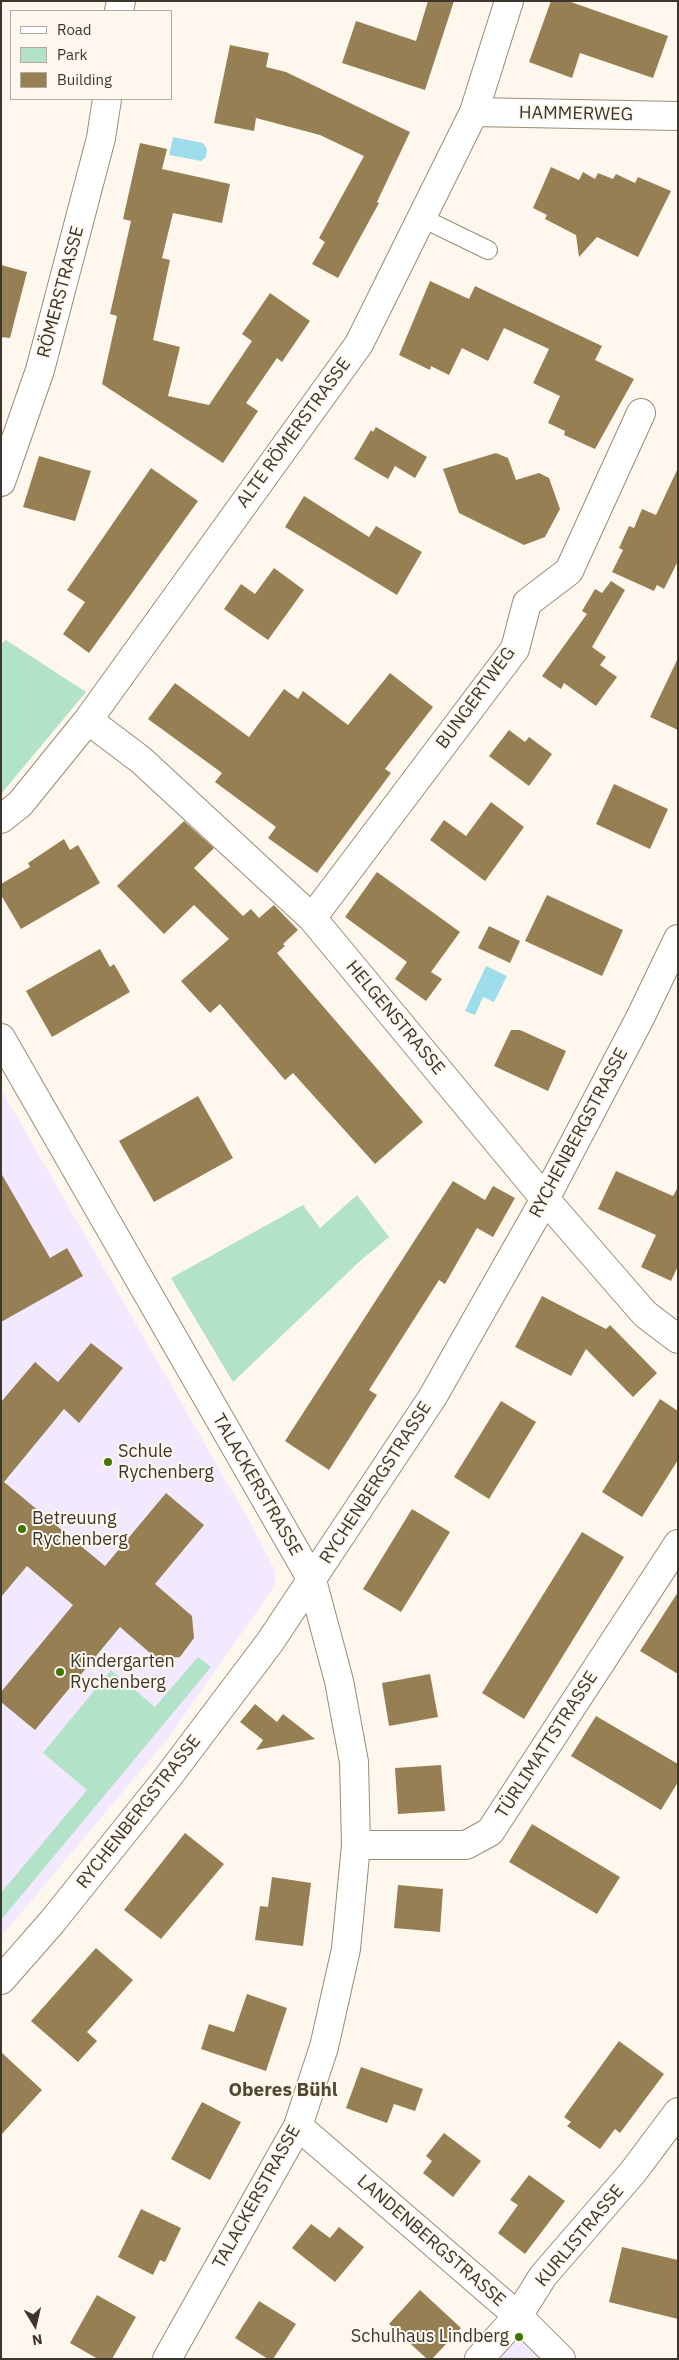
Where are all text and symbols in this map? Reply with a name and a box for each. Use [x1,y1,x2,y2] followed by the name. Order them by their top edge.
[10,10,172,100] legend
[57,20,92,39] text: Road
[57,45,87,64] text: Park
[57,70,112,89] text: Building
[519,102,633,126] street label: HAMMERWEG
[33,224,89,360] street label: RÖMERSTRASSE
[232,354,356,512] street label: ALTE RÖMERSTRASSE
[432,643,520,753] street label: BUNGERTWEG
[341,957,449,1079] street label: HELGENSTRASSE
[525,1044,633,1222] street label: RYCHENBERGSTRASSE
[315,1398,437,1568] street label: RYCHENBERGSTRASSE
[207,1410,307,1560] street label: TALACKERSTRASSE
[118,1441,214,1484] place label: Schule Rychenberg
[102,1456,114,1468] marker: Schule Rychenberg
[32,1508,128,1550] place label: Betreuung Rychenberg
[16,1523,28,1535] marker: Betreuung Rychenberg
[70,1651,175,1694] place label: Kindergarten Rychenberg
[54,1666,66,1678] marker: Kindergarten Rychenberg
[491,1667,603,1823] street label: TÜRLIMATTSTRASSE
[72,1731,206,1893] street label: RYCHENBERGSTRASSE
[228,2080,338,2102] district label: Oberes Bühl
[209,2121,305,2273] street label: TALACKERSTRASSE
[352,2171,510,2311] street label: LANDENBERGSTRASSE
[531,2181,629,2291] street label: KURLISTRASSE
[10,2300,60,2350] north arrow
[351,2326,509,2348] place label: Schulhaus Lindberg
[31,2330,44,2349] text: N
[513,2331,525,2343] marker: Schulhaus Lindberg

